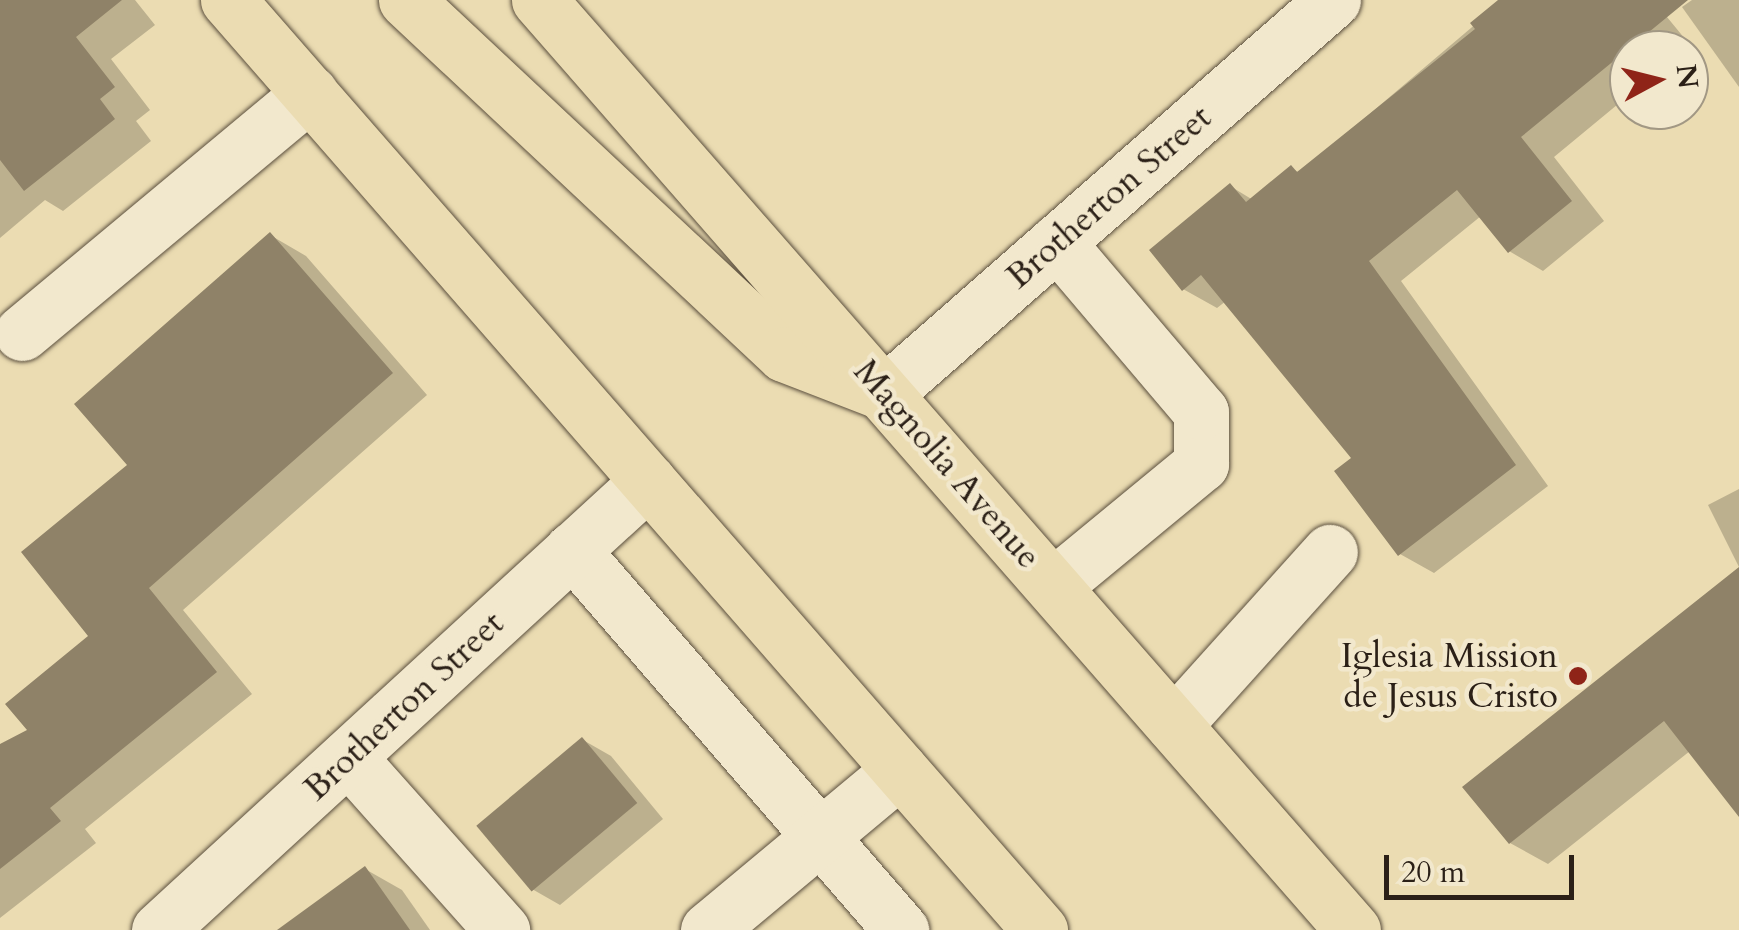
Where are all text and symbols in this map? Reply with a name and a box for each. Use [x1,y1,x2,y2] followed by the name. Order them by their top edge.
[1609,30,1709,130] north arrow
[1666,62,1707,91] text: N
[998,97,1220,297] street label: Brotherton Street
[845,351,1049,577] street label: Magnolia Avenue
[295,603,513,809] street label: Brotherton Street
[1341,635,1558,717] place label: Iglesia Mission de Jesus Cristo
[1567,665,1589,687] marker: Iglesia Mission de Jesus Cristo
[1389,835,1579,897] scale bar
[1401,852,1465,893] text: 20 m

